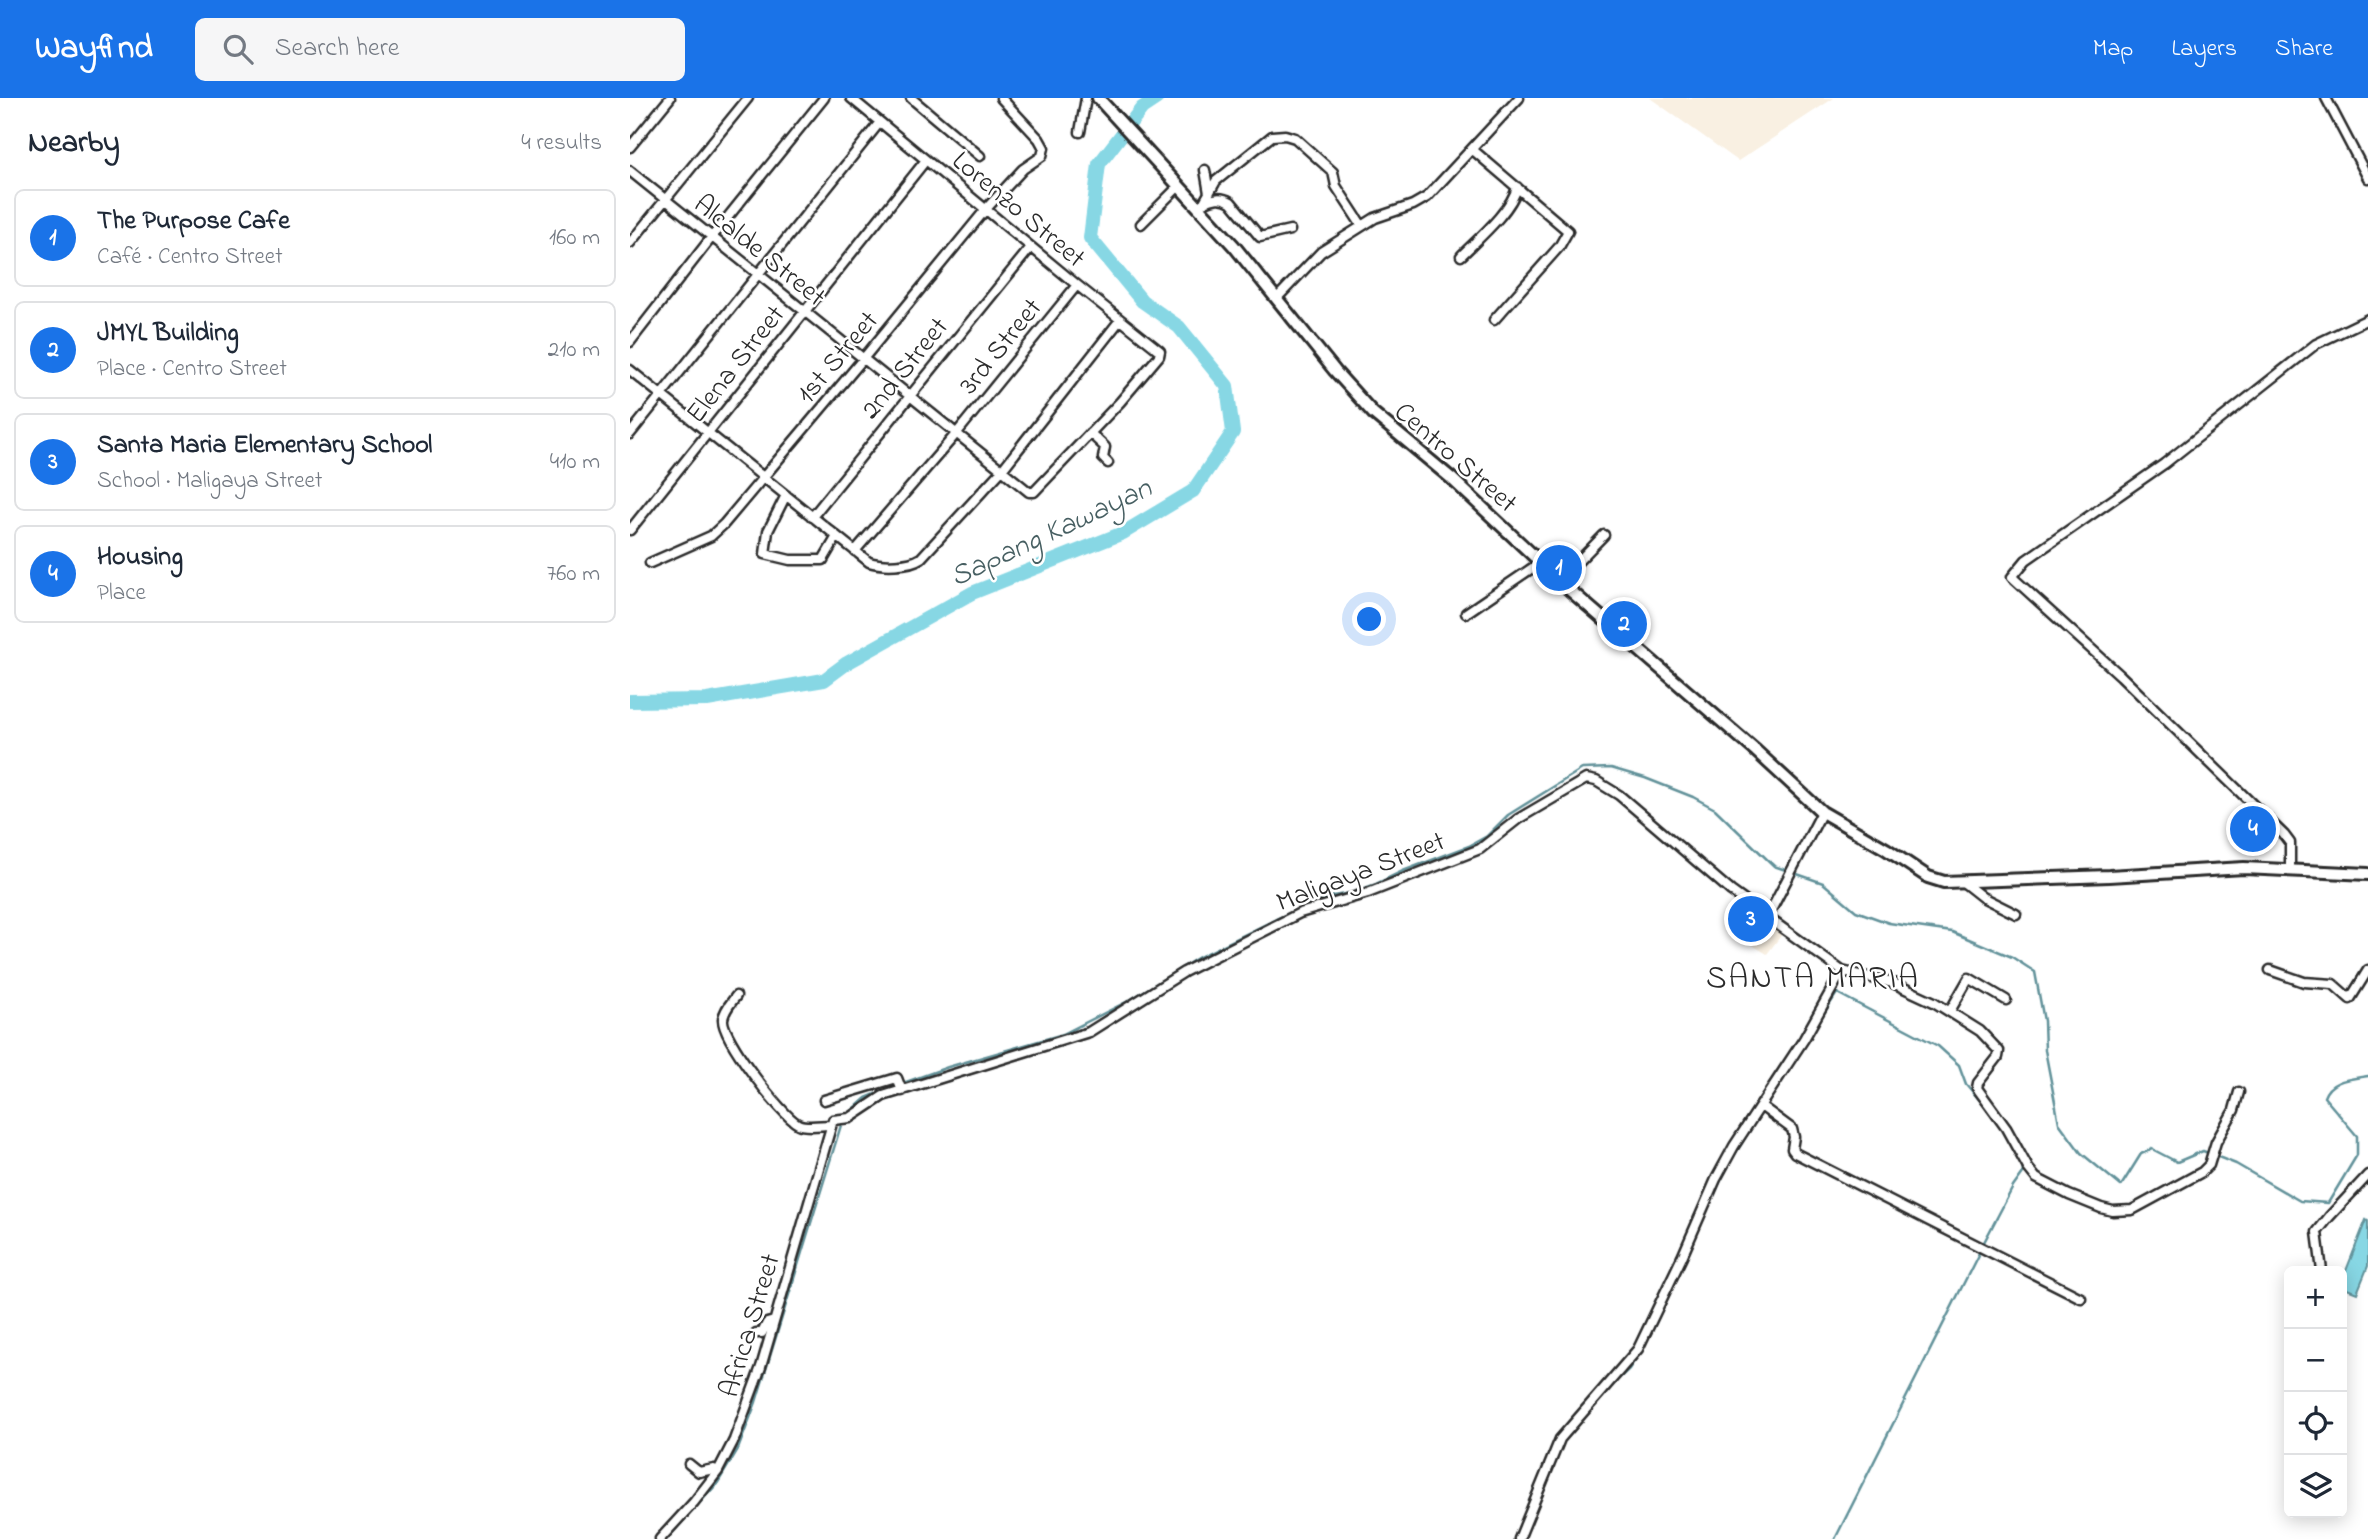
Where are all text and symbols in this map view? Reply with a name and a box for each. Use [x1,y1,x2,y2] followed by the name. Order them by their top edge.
[195,18,685,81] search box
[35,25,153,73] text: Wayfind
[219,30,257,68] icon: search
[275,30,399,68] text: Search here
[2093,32,2133,67] text: Map
[2171,32,2237,67] text: Layers
[2275,32,2333,67] text: Share
[28,122,120,166] text: Nearby
[521,127,602,160] text: 4 results
[942,142,1094,279] street label: Lorenzo Street
[684,185,834,318] street label: Alcalde Street
[97,203,290,241] text: The Purpose Cafe
[49,222,57,255] text: 1
[549,222,600,255] text: 160 m
[97,241,283,274] text: Café · Centro Street
[950,290,1053,404] street label: 3rd Street
[677,297,796,433] street label: Elena Street
[788,303,890,414] street label: 1st Street
[852,309,960,429] street label: 2nd Street
[97,315,239,353] text: JMYL Building
[47,334,59,367] text: 2
[548,334,600,367] text: 210 m
[97,353,287,386] text: Place · Centro Street
[1384,393,1525,524] street label: Centro Street
[97,427,432,465] text: Santa Maria Elementary School
[48,446,58,479] text: 3
[550,446,600,479] text: 410 m
[97,465,322,498] text: School · Maligaya Street
[943,467,1160,600] water label: Sapang Kawayan
[97,539,183,577] text: Housing
[1536,542,1582,594] pin: 1
[48,558,58,591] text: 4
[547,558,600,591] text: 760 m
[97,577,146,610] text: Place
[1601,598,1647,650] pin: 2
[1352,602,1386,636] your location
[2230,803,2276,855] pin: 4
[1271,822,1452,924] street label: Maligaya Street
[1728,893,1774,945] pin: 3
[1706,956,1920,1003] district label: SANTA MARIA
[710,1249,793,1403] street label: Africa Street
[2284,1266,2347,1518] map controls
[2284,1266,2347,1329] button: +
[2284,1329,2347,1392] button: −
[2284,1392,2347,1455] button: locate
[2284,1455,2347,1518] button: layers

